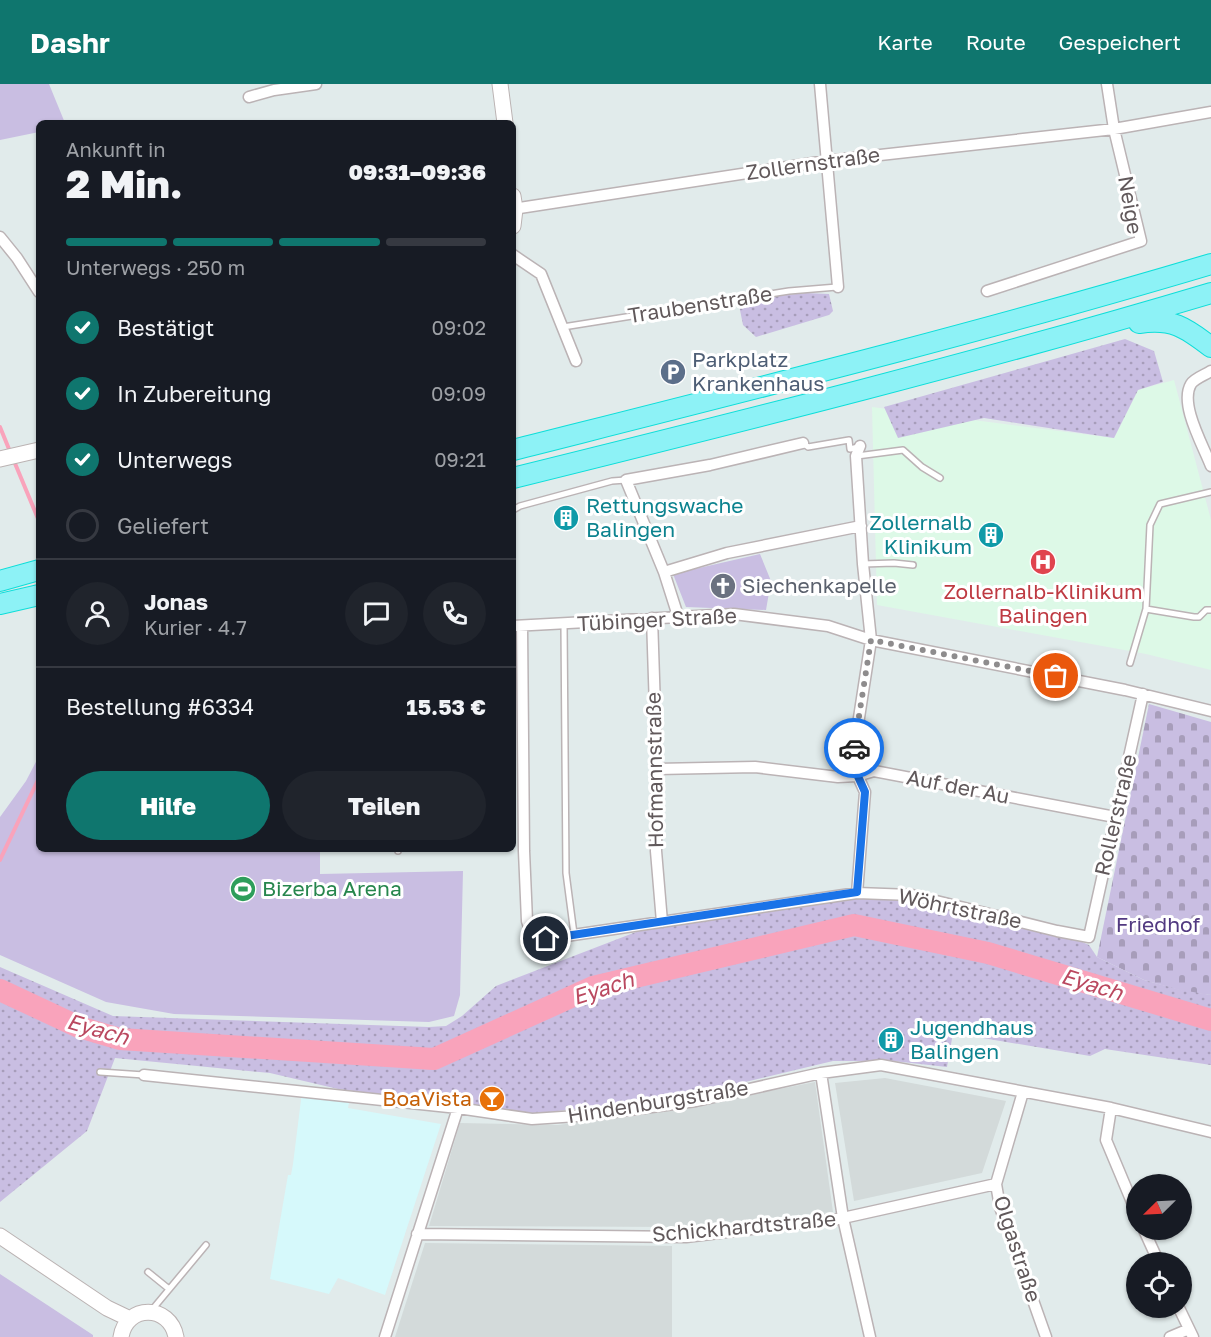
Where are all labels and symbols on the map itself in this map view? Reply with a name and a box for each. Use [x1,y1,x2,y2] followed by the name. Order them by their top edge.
[744,141,882,185] street label: Zollernstraße
[1113,174,1149,236] street label: Neige
[626,280,774,328] street label: Traubenstraße
[692,346,824,396] place label: Parkplatz Krankenhaus
[658,357,688,387] parking icon: Parkplatz Krankenhaus
[586,492,744,542] place label: Rettungswache Balingen
[551,503,581,533] building icon: Rettungswache Balingen
[869,509,972,559] place label: Zollernalb Klinikum
[976,520,1006,550] building icon: Zollernalb Klinikum
[1028,547,1058,577] hospital icon: Zollernalb-Klinikum Balingen
[708,571,738,601] church icon: Siechenkapelle
[742,572,897,598] place label: Siechenkapelle
[943,578,1143,628] place label: Zollernalb-Klinikum Balingen
[576,602,737,636] street label: Tübinger Straße
[1030,650,1081,701] pin
[640,692,668,848] street label: Hofmannstraße
[824,718,884,778] courier
[1088,751,1142,878] street label: Rollerstraße
[905,763,1012,809] street label: Auf der Au
[228,874,258,904] sports icon: Bizerba Arena
[262,875,402,901] place label: Bizerba Arena
[896,882,1024,934] street label: Wöhrtstraße
[1116,911,1201,937] park label: Friedhof
[520,913,571,964] pin
[1058,961,1128,1006] water label: Eyach
[569,965,638,1010] water label: Eyach
[64,1007,133,1051] water label: Eyach
[910,1014,1034,1064] place label: Jugendhaus Balingen
[876,1025,906,1055] building icon: Jugendhaus Balingen
[566,1074,750,1128] street label: Hindenburgstraße
[477,1084,507,1114] bar icon: BoaVista
[382,1085,472,1111] place label: BoaVista
[1126,1174,1192,1240] north arrow
[989,1192,1047,1305] street label: Olgastraße
[651,1205,837,1247] street label: Schickhardtstraße

